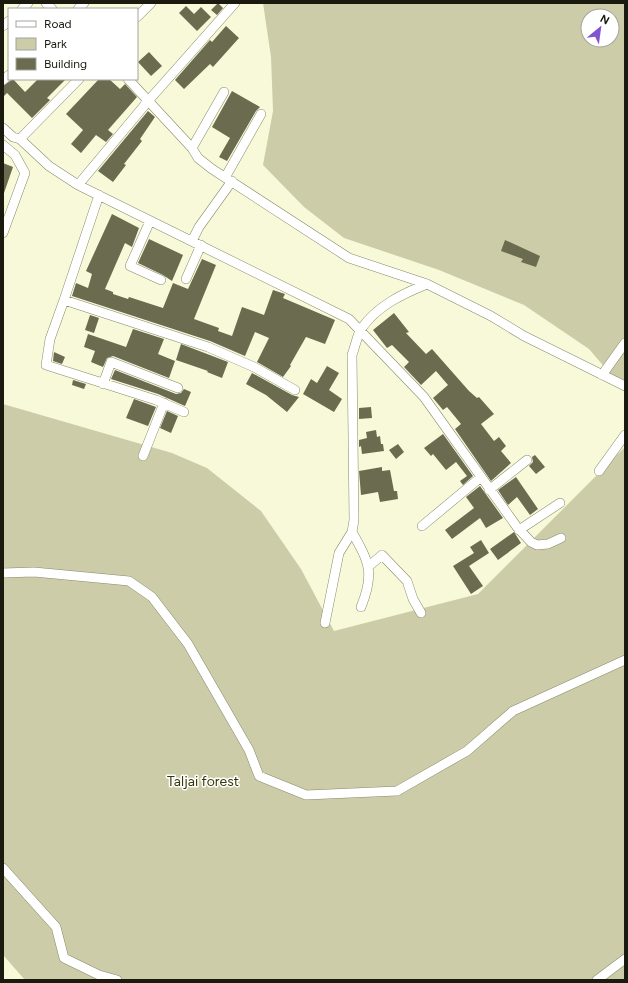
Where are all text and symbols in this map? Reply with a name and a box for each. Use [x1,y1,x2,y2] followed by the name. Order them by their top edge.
[8,8,138,80] legend
[580,8,620,48] north arrow
[598,12,611,27] text: N
[44,17,72,31] text: Road
[44,37,67,51] text: Park
[44,57,87,71] text: Building
[167,773,239,790] park label: Taljai forest

